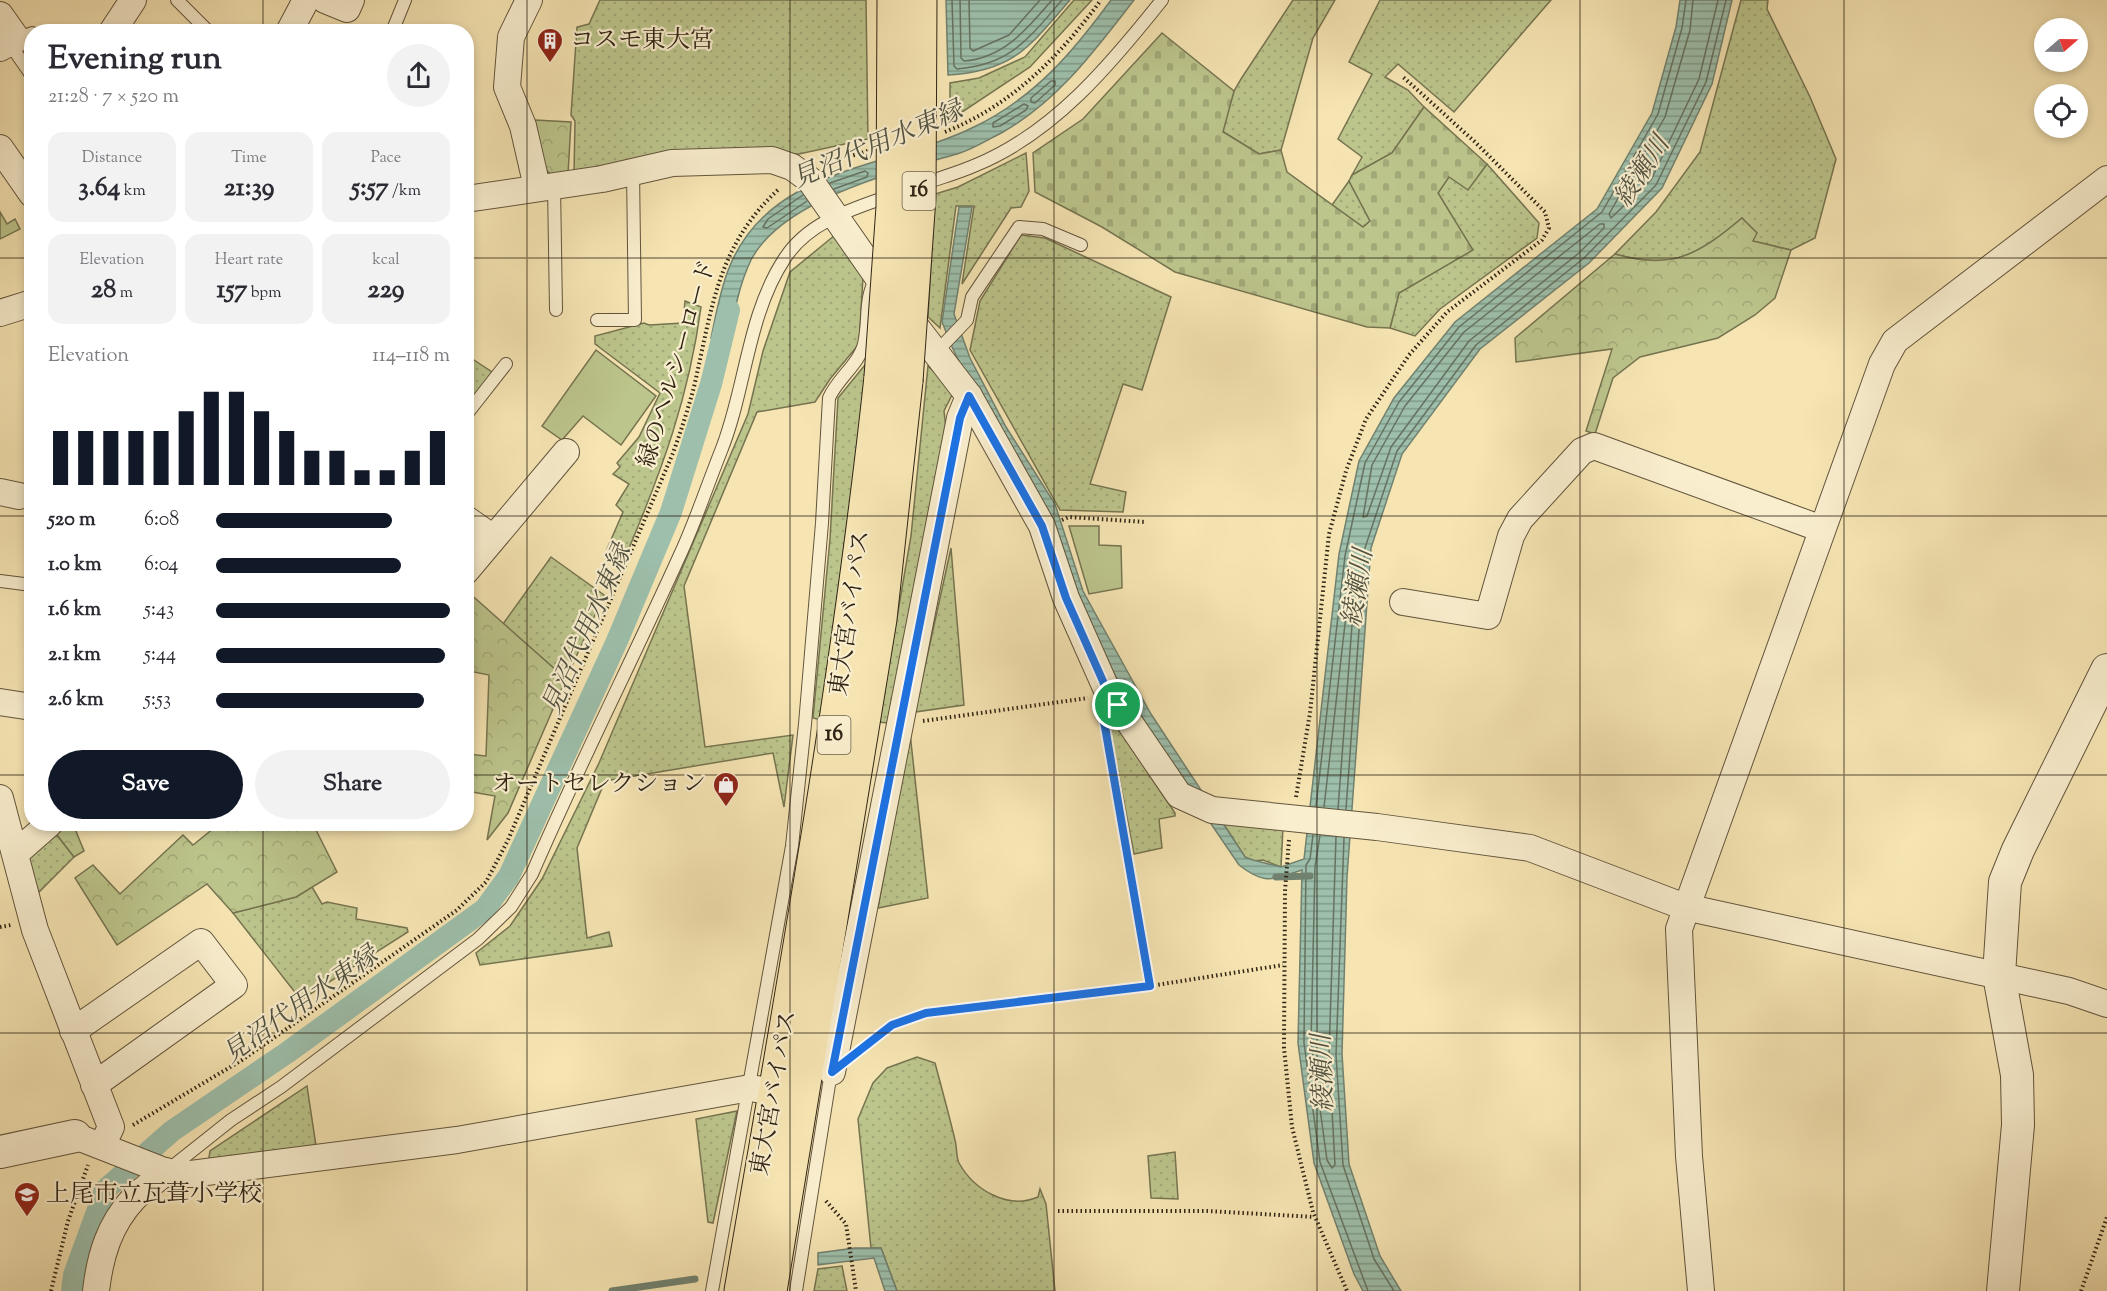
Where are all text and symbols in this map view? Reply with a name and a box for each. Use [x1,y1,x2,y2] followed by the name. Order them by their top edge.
[2034,18,2088,72] north arrow
[2034,18,2088,138] map controls
[570,24,714,58] place label: コスモ東大宮
[535,26,565,64] building icon: コスモ東大宮
[48,36,222,84] text: Evening run
[387,44,450,107] button: share
[48,83,179,112] text: 21:28 · 7 × 520 m
[2034,84,2088,138] button: locate
[787,92,972,199] water label: 見沼代用水東縁
[1606,127,1681,215] water label: 綾瀬川
[82,147,142,170] text: Distance
[231,147,267,170] text: Time
[371,147,401,170] text: Pace
[78,170,120,207] text: 3.64
[224,170,274,207] text: 21:39
[351,170,389,207] text: 5:57
[902,172,936,210] road number: 16
[120,180,146,203] text: km
[389,180,421,203] text: /km
[80,249,144,272] text: Elevation
[215,249,283,272] text: Heart rate
[372,249,400,272] text: kcal
[630,256,726,472] street label: 緑のヘルシーロード
[91,272,116,309] text: 28
[217,272,247,309] text: 157
[368,272,404,309] text: 229
[116,282,133,305] text: m
[247,282,281,305] text: bpm
[48,342,129,371] text: Elevation
[372,342,450,371] text: 114–118 m
[48,506,96,535] text: 520 m
[144,506,179,535] text: 6:08
[823,528,879,698] street label: 東大宮バイパス
[534,537,643,721] water label: 見沼代用水東縁
[1335,544,1384,629] water label: 綾瀬川
[48,551,102,580] text: 1.0 km
[144,551,178,580] text: 6:04
[48,596,101,625] text: 1.6 km
[144,596,174,625] text: 5:43
[48,641,101,670] text: 2.1 km
[144,641,176,670] text: 5:44
[1092,679,1143,730] pin
[48,686,104,715] text: 2.6 km
[144,686,171,715] text: 5:53
[1101,688,1134,721] icon: arrive
[818,716,850,754] road number: 16
[48,750,243,819] button: Save
[255,750,450,819] button: Share
[492,768,706,802] place label: オートセレクション
[711,770,741,808] shop icon: オートセレクション
[216,937,389,1073] water label: 見沼代用水東縁
[744,1008,806,1178] street label: 東大宮バイパス
[1304,1030,1344,1113] water label: 綾瀬川
[46,1178,262,1212] place label: 上尾市立瓦葺小学校
[12,1180,42,1218] school or university icon: 上尾市立瓦葺小学校

